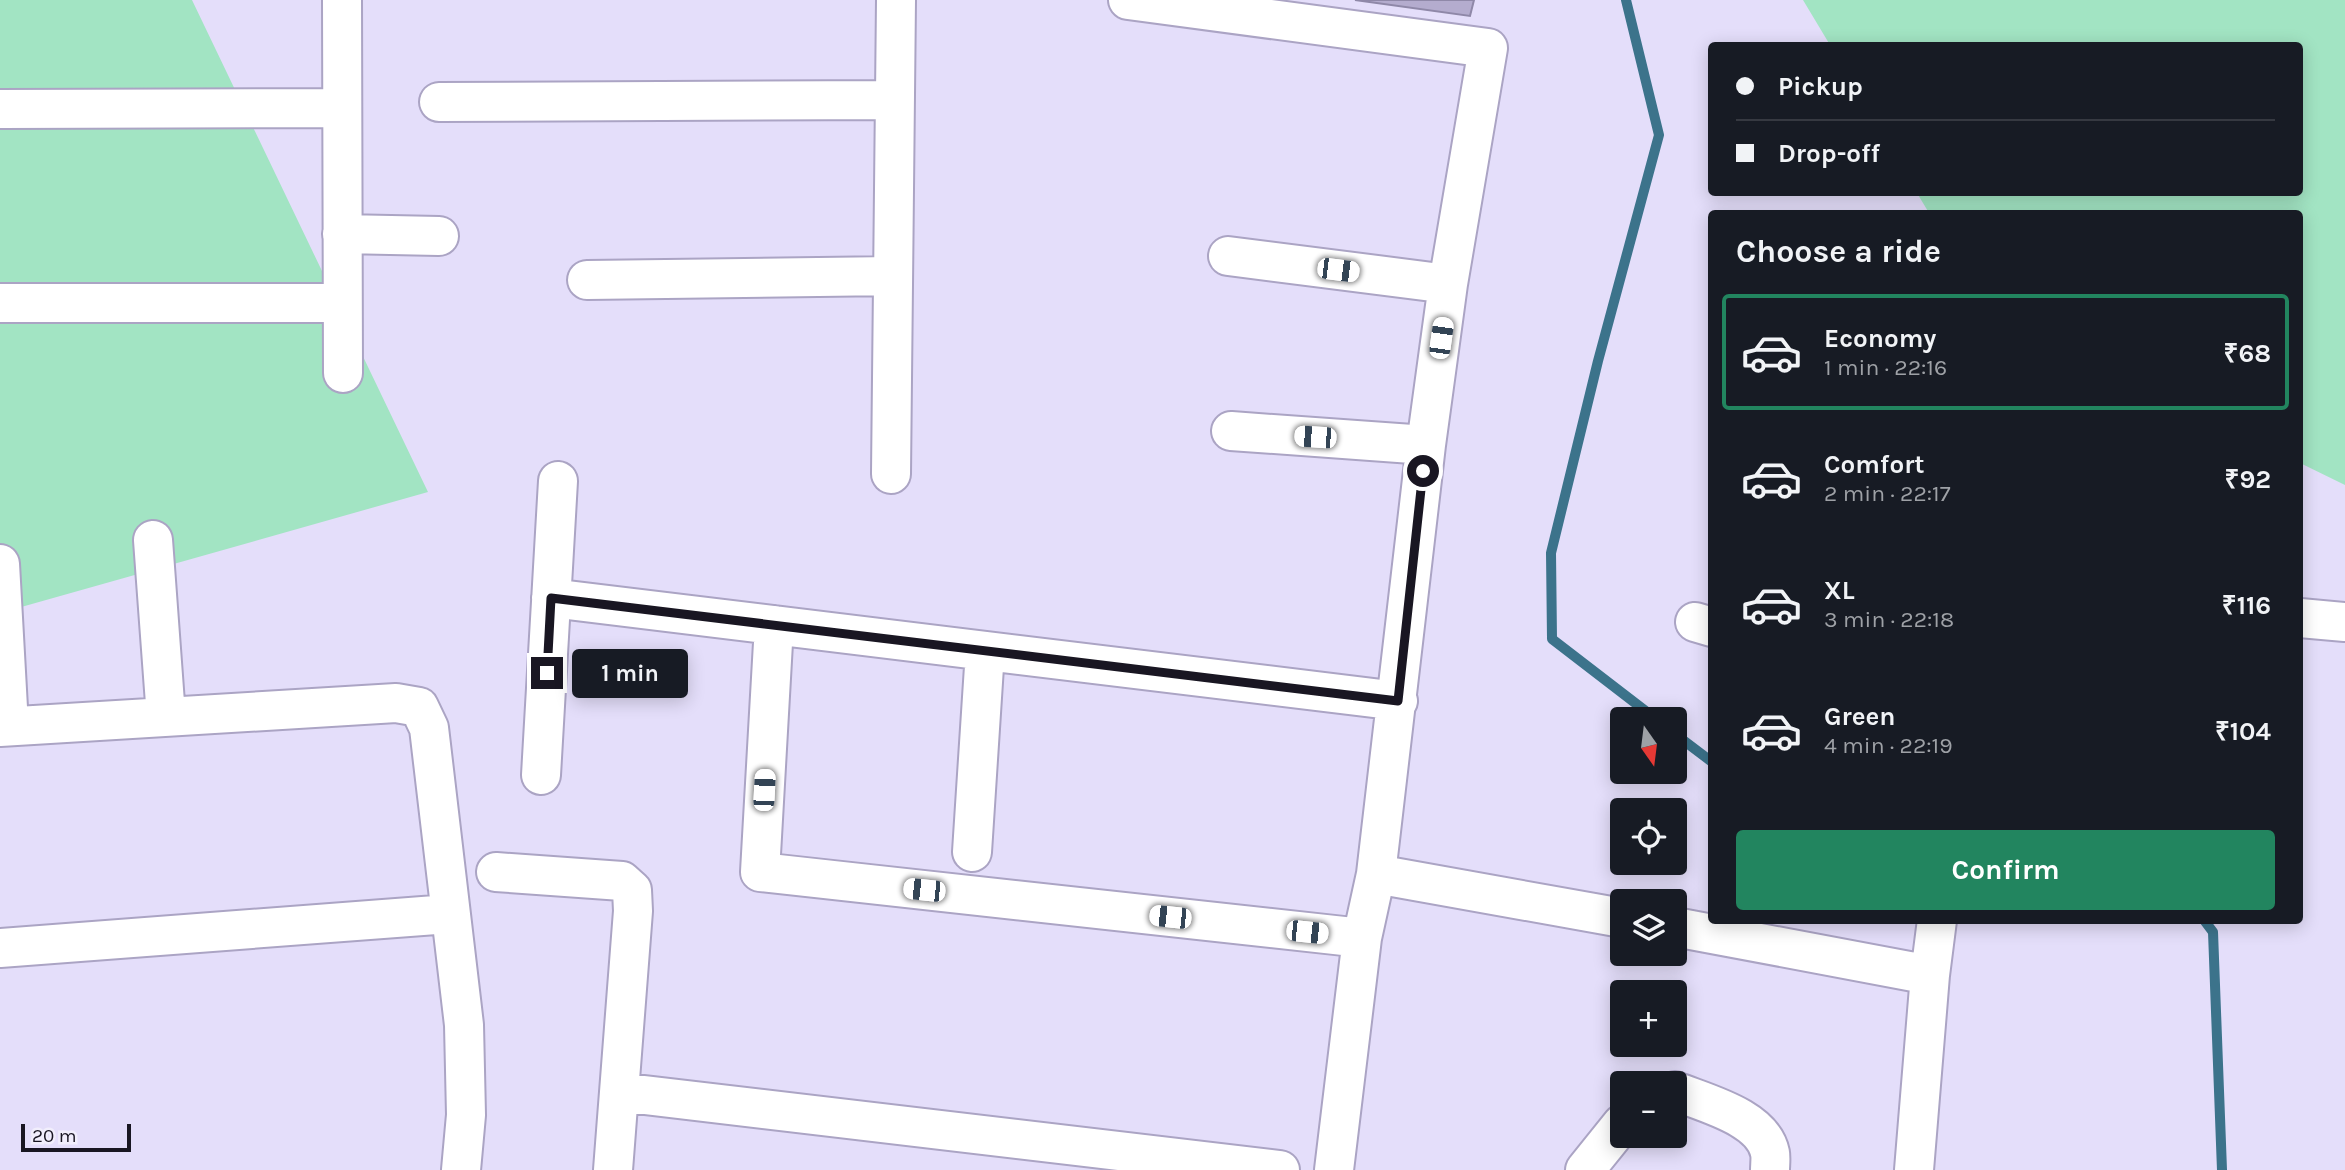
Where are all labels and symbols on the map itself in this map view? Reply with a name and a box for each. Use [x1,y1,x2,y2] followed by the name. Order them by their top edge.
[1316,257,1361,283] car
[1428,316,1455,360] car
[1294,425,1337,449] car
[1407,455,1439,487] route start
[572,648,687,698] callout: 1 min
[531,657,563,689] route end
[1610,707,1687,784] north arrow
[753,768,776,812] car
[903,877,946,903] car
[1149,904,1192,930] car
[1286,919,1329,945] car
[21,1121,131,1153] scale bar

